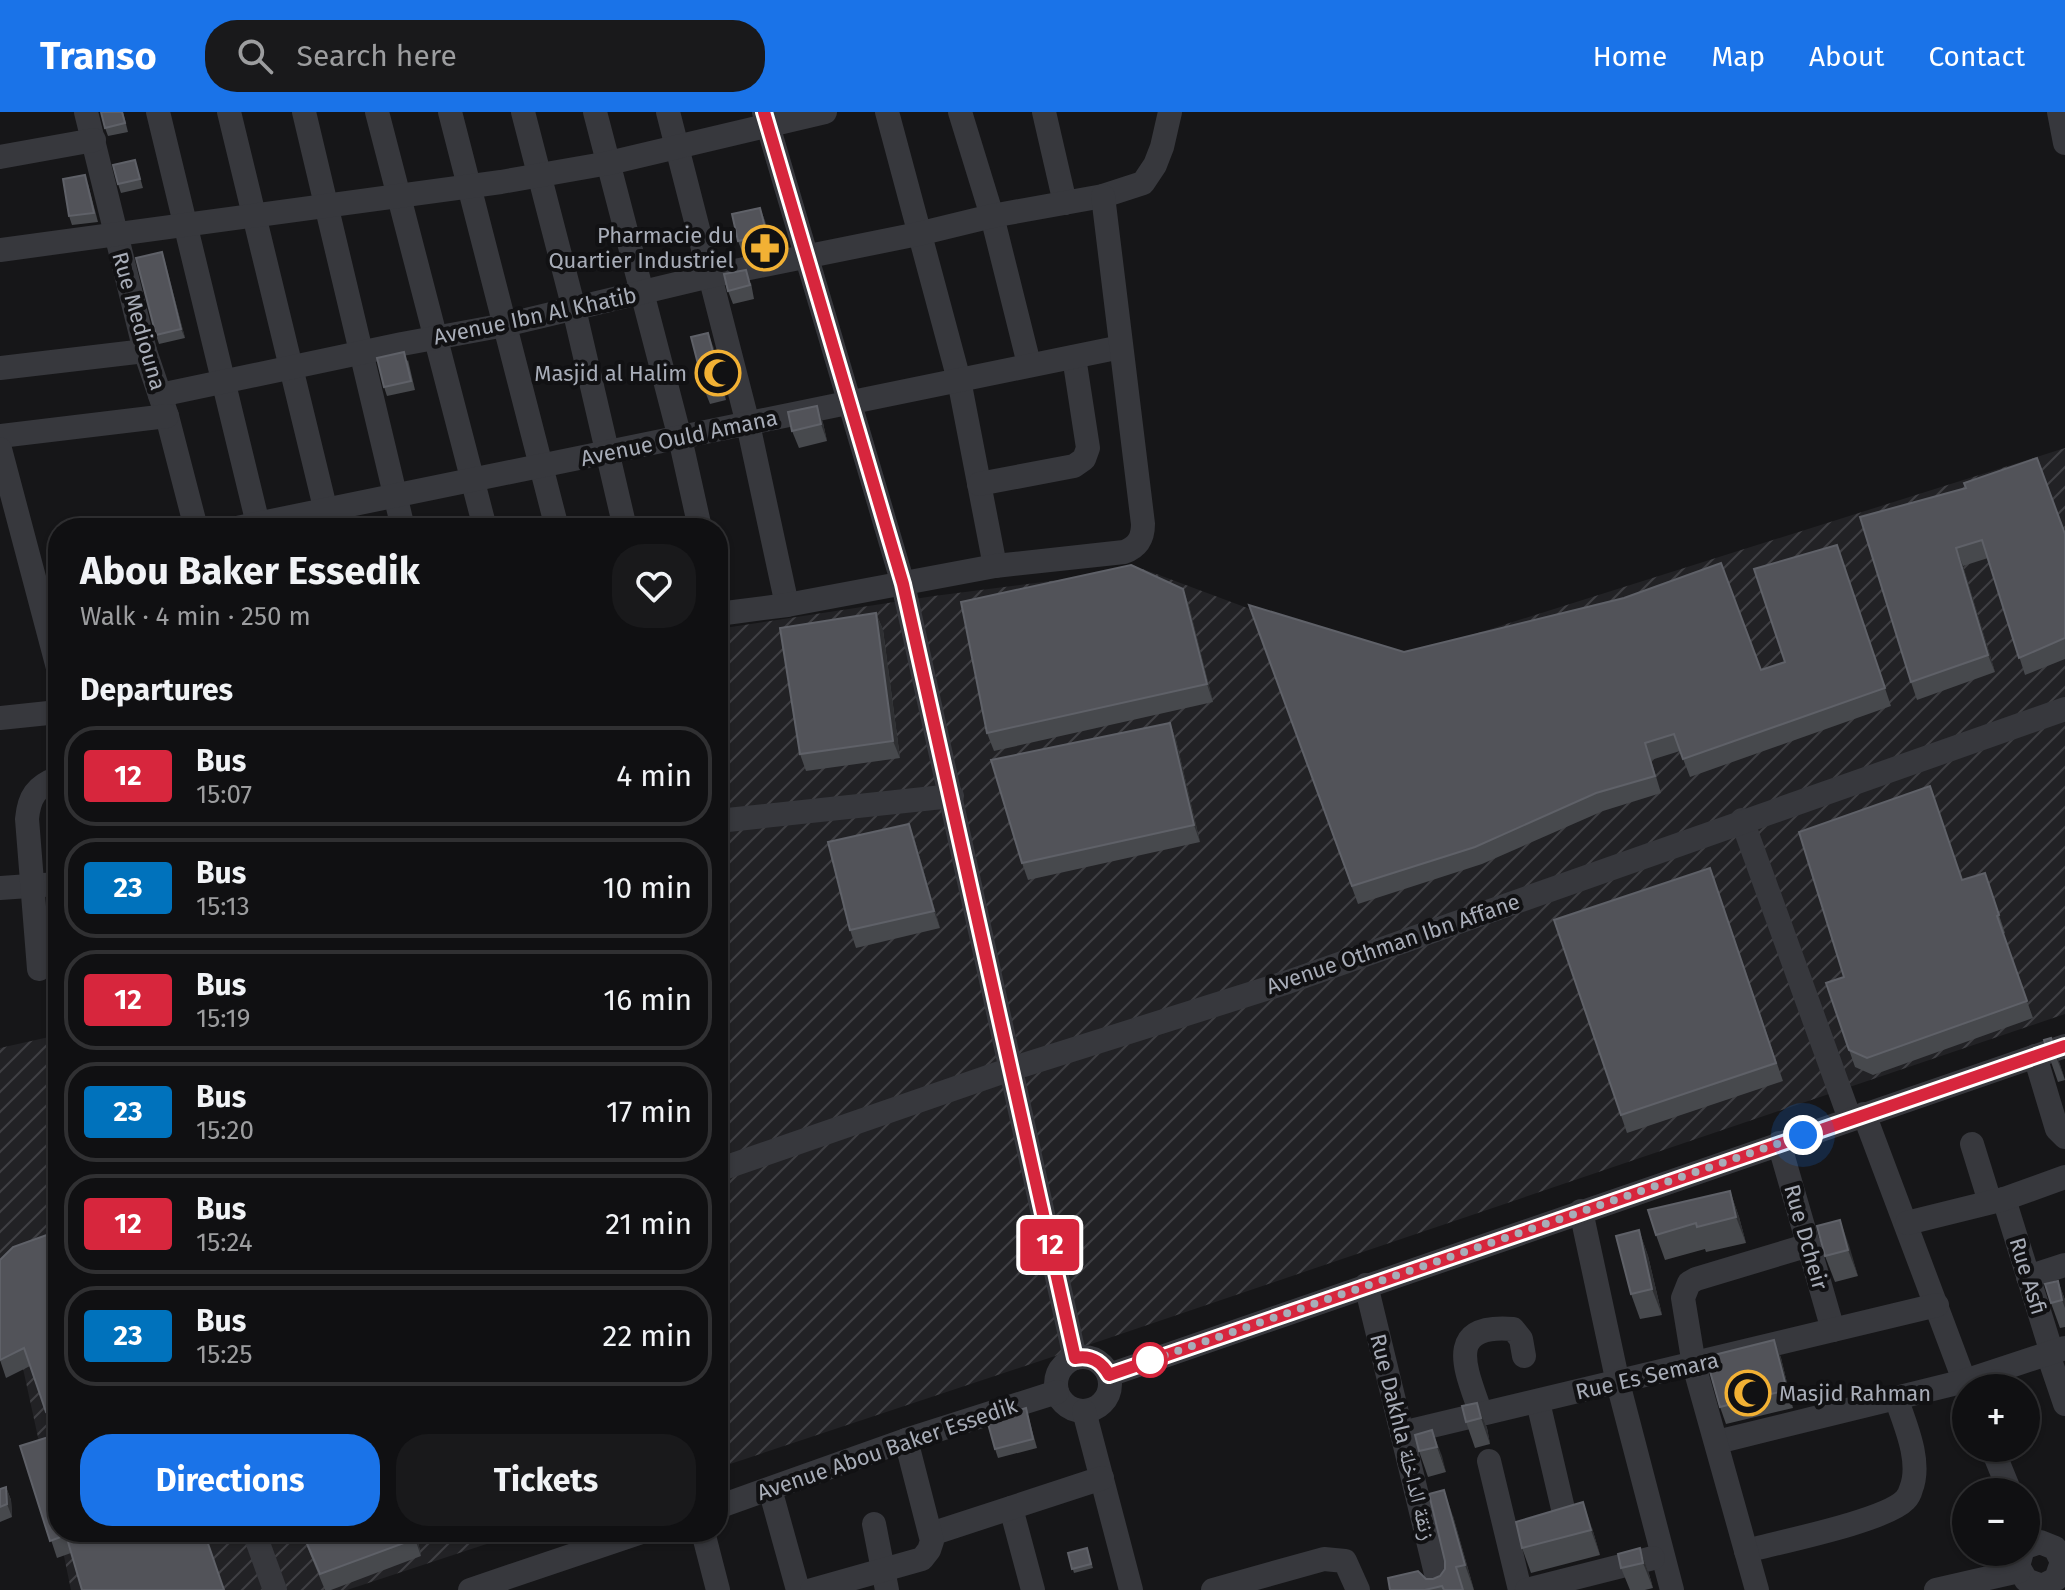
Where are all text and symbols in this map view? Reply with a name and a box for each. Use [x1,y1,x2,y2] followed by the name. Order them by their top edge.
[205,20,765,92] search box
[40,33,157,79] text: Transo
[233,34,277,78] icon: search
[297,38,457,74] text: Search here
[1593,40,1667,73] text: Home
[1711,40,1765,73] text: Map
[1809,40,1884,73] text: About
[1928,40,2025,73] text: Contact
[548,222,734,274] place label: Pharmacie du Quartier Industriel
[741,224,789,272] pharmacy icon: Pharmacie du Quartier Industriel
[106,249,172,393] street label: Rue Mediouna
[431,281,639,351] street label: Avenue Ibn Al Khatib
[694,349,742,397] mosque icon: Masjid al Halim
[534,360,687,387] place label: Masjid al Halim
[578,404,780,472] street label: Avenue Ould Amana
[612,544,696,628] button: heart
[80,548,420,594] text: Abou Baker Essedik
[80,601,311,632] text: Walk · 4 min · 250 m
[80,672,233,708] text: Departures
[196,743,246,779] text: Bus
[616,758,692,794] text: 4 min
[114,759,142,792] text: 12
[196,779,252,810] text: 15:07
[196,855,246,891] text: Bus
[603,870,692,906] text: 10 min
[114,871,142,904] text: 23
[1263,888,1523,1000] street label: Avenue Othman Ibn Affane
[196,891,250,922] text: 15:13
[196,967,246,1003] text: Bus
[603,982,692,1018] text: 16 min
[114,983,142,1016] text: 12
[196,1003,250,1034] text: 15:19
[196,1079,246,1115] text: Bus
[606,1094,692,1130] text: 17 min
[114,1095,142,1128] text: 23
[196,1115,254,1146] text: 15:20
[1783,1115,1823,1155] your location
[1778,1181,1834,1293] street label: Rue Dcheir
[196,1191,246,1227] text: Bus
[605,1206,692,1242] text: 21 min
[114,1207,142,1240] text: 12
[1014,1219,1086,1271] line badge: 12
[196,1227,253,1258] text: 15:24
[1036,1228,1064,1261] text: 12
[2003,1234,2053,1318] street label: Rue Asfi
[196,1303,246,1339] text: Bus
[603,1318,692,1354] text: 22 min
[114,1319,142,1352] text: 23
[1364,1331,1442,1543] street label: Rue Dakhla زنقة الداخلة
[196,1339,252,1370] text: 15:25
[1133,1343,1167,1377] unlabelled marker
[1573,1346,1721,1406] street label: Rue Es Semara
[1724,1369,1772,1417] mosque icon: Masjid Rahman
[1952,1374,2040,1566] map controls
[1952,1374,2040,1462] button: +
[1779,1380,1931,1407] place label: Masjid Rahman
[753,1392,1021,1506] street label: Avenue Abou Baker Essedik
[80,1434,380,1526] button: Directions
[396,1434,696,1526] button: Tickets
[1952,1478,2040,1566] button: −

